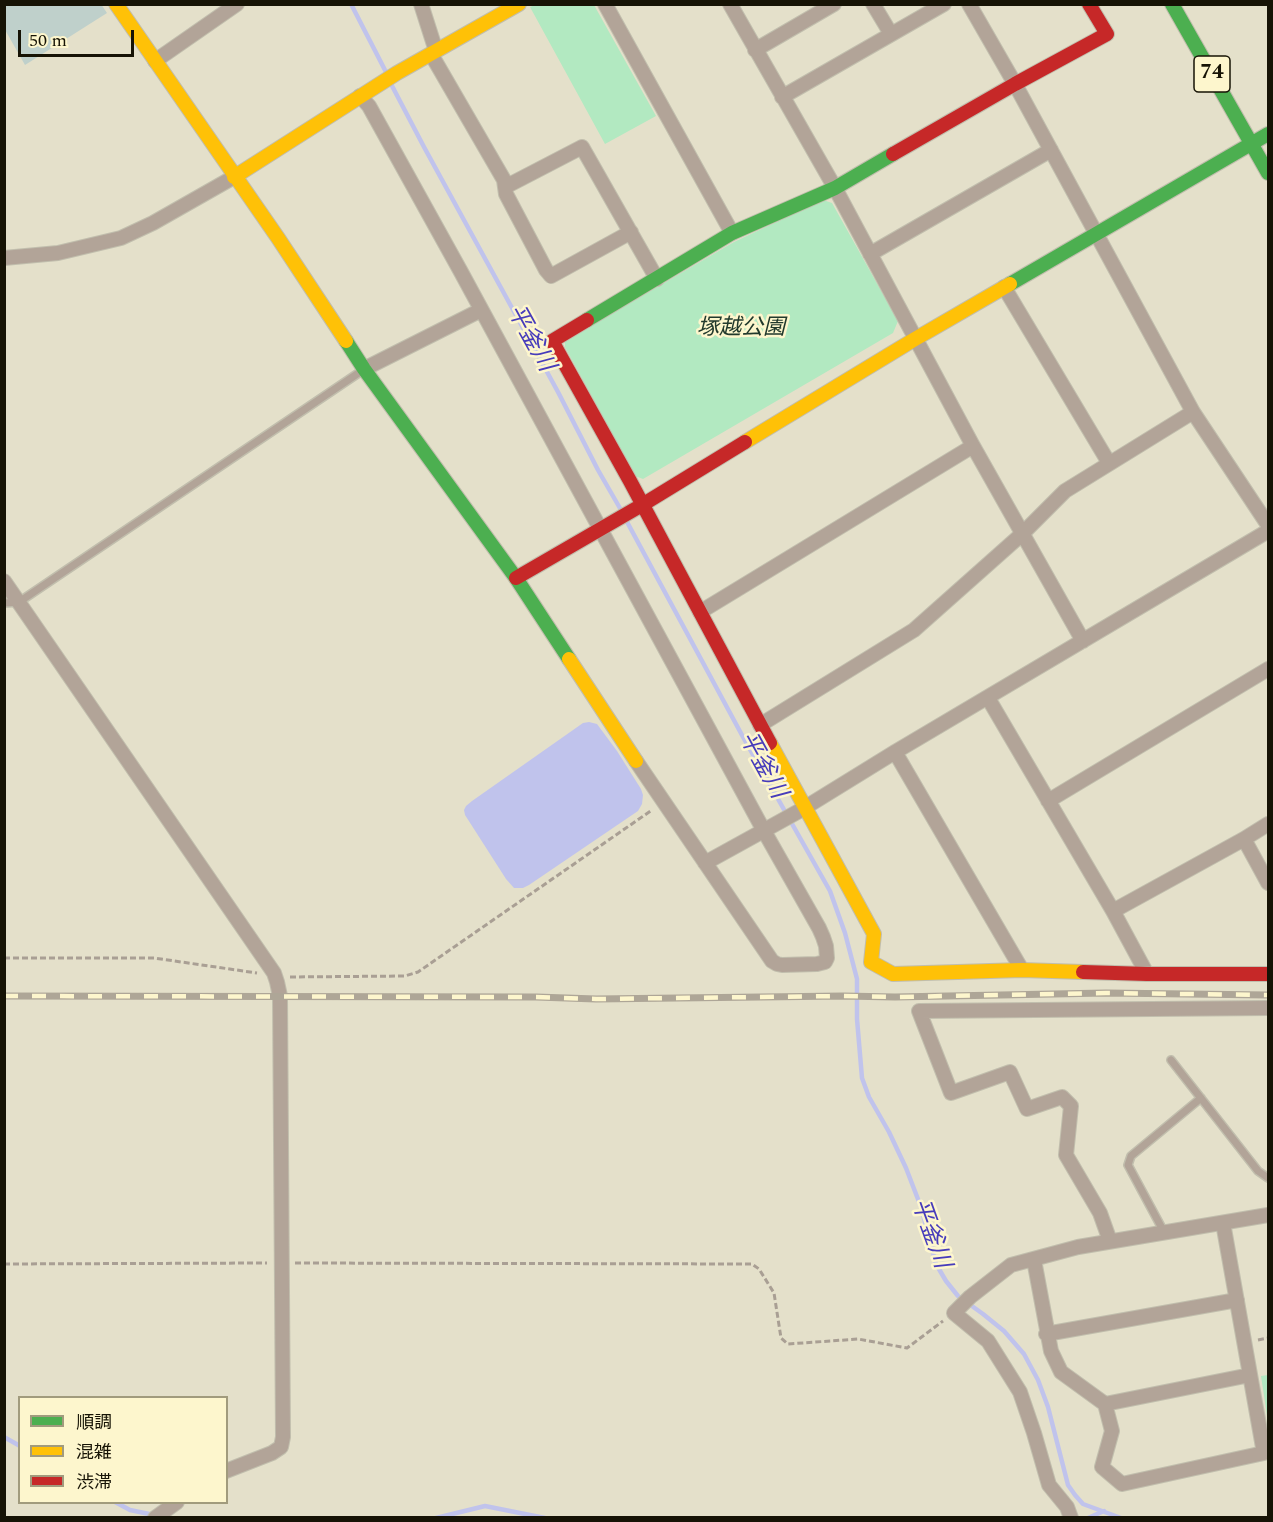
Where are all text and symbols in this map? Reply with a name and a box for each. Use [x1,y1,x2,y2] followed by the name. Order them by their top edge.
[21,18,136,56] scale bar
[29,27,67,54] text: 50 m
[1194,56,1230,92] road number: 74
[499,301,559,377] water label: 平釜川
[697,317,785,343] park label: 塚越公園
[731,728,791,804] water label: 平釜川
[903,1195,955,1273] water label: 平釜川
[18,1396,228,1504] legend
[76,1409,112,1436] text: 順調
[76,1439,112,1466] text: 混雑
[76,1469,112,1496] text: 渋滞

